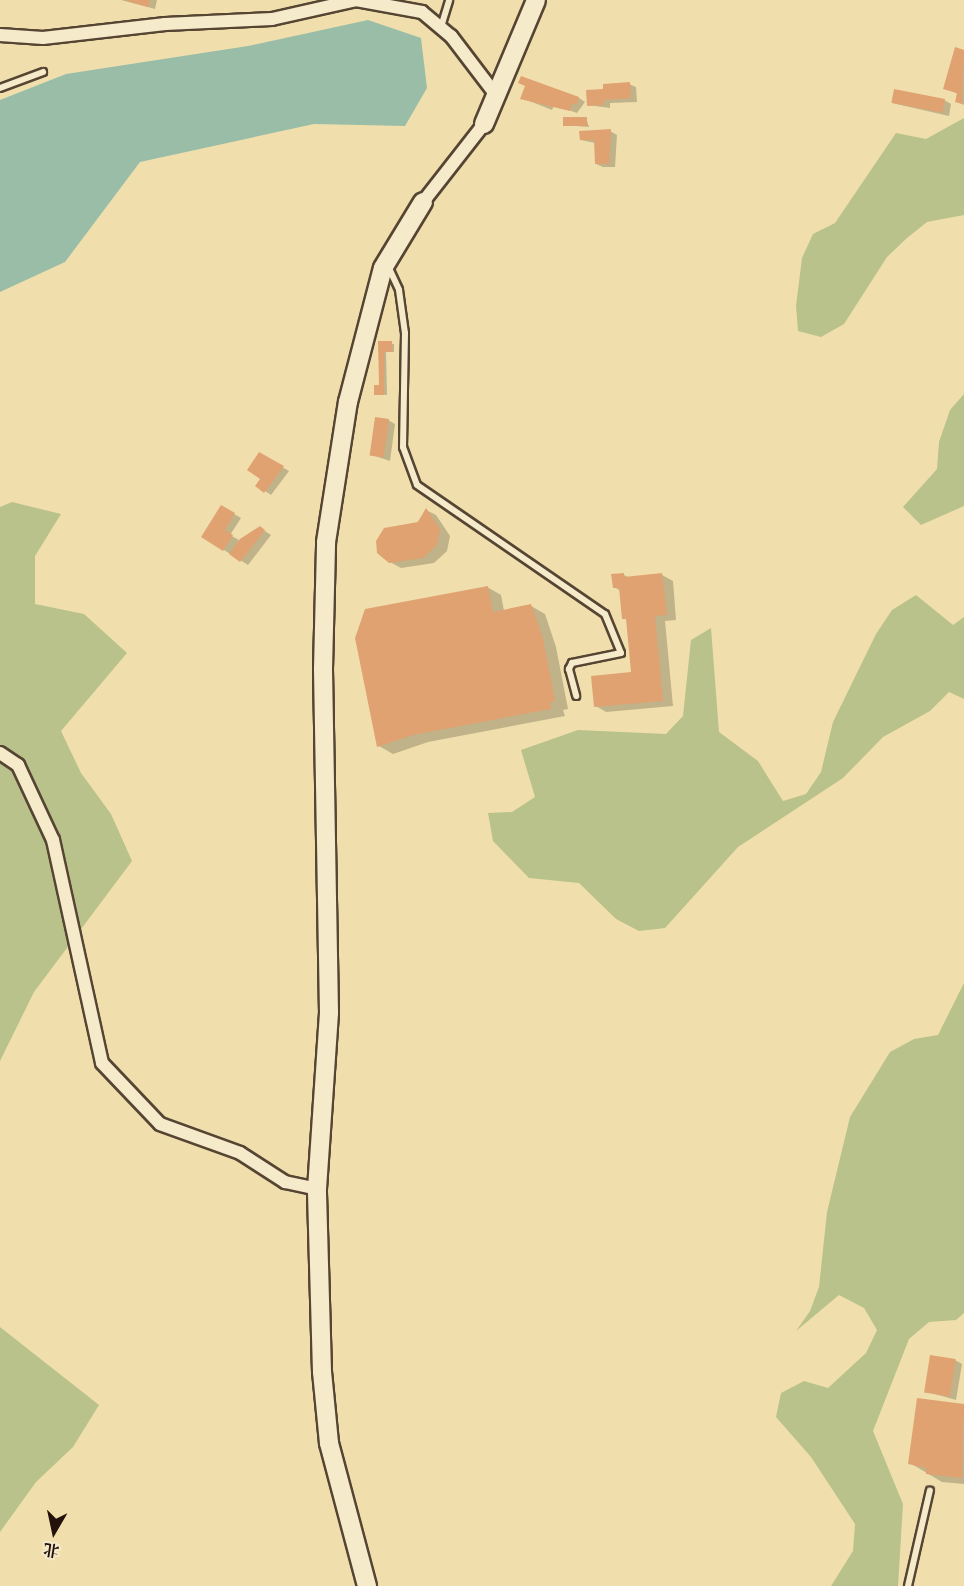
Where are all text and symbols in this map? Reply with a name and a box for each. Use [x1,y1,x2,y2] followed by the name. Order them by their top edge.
[24,1502,84,1562] north arrow
[42,1539,61,1561] text: 北

